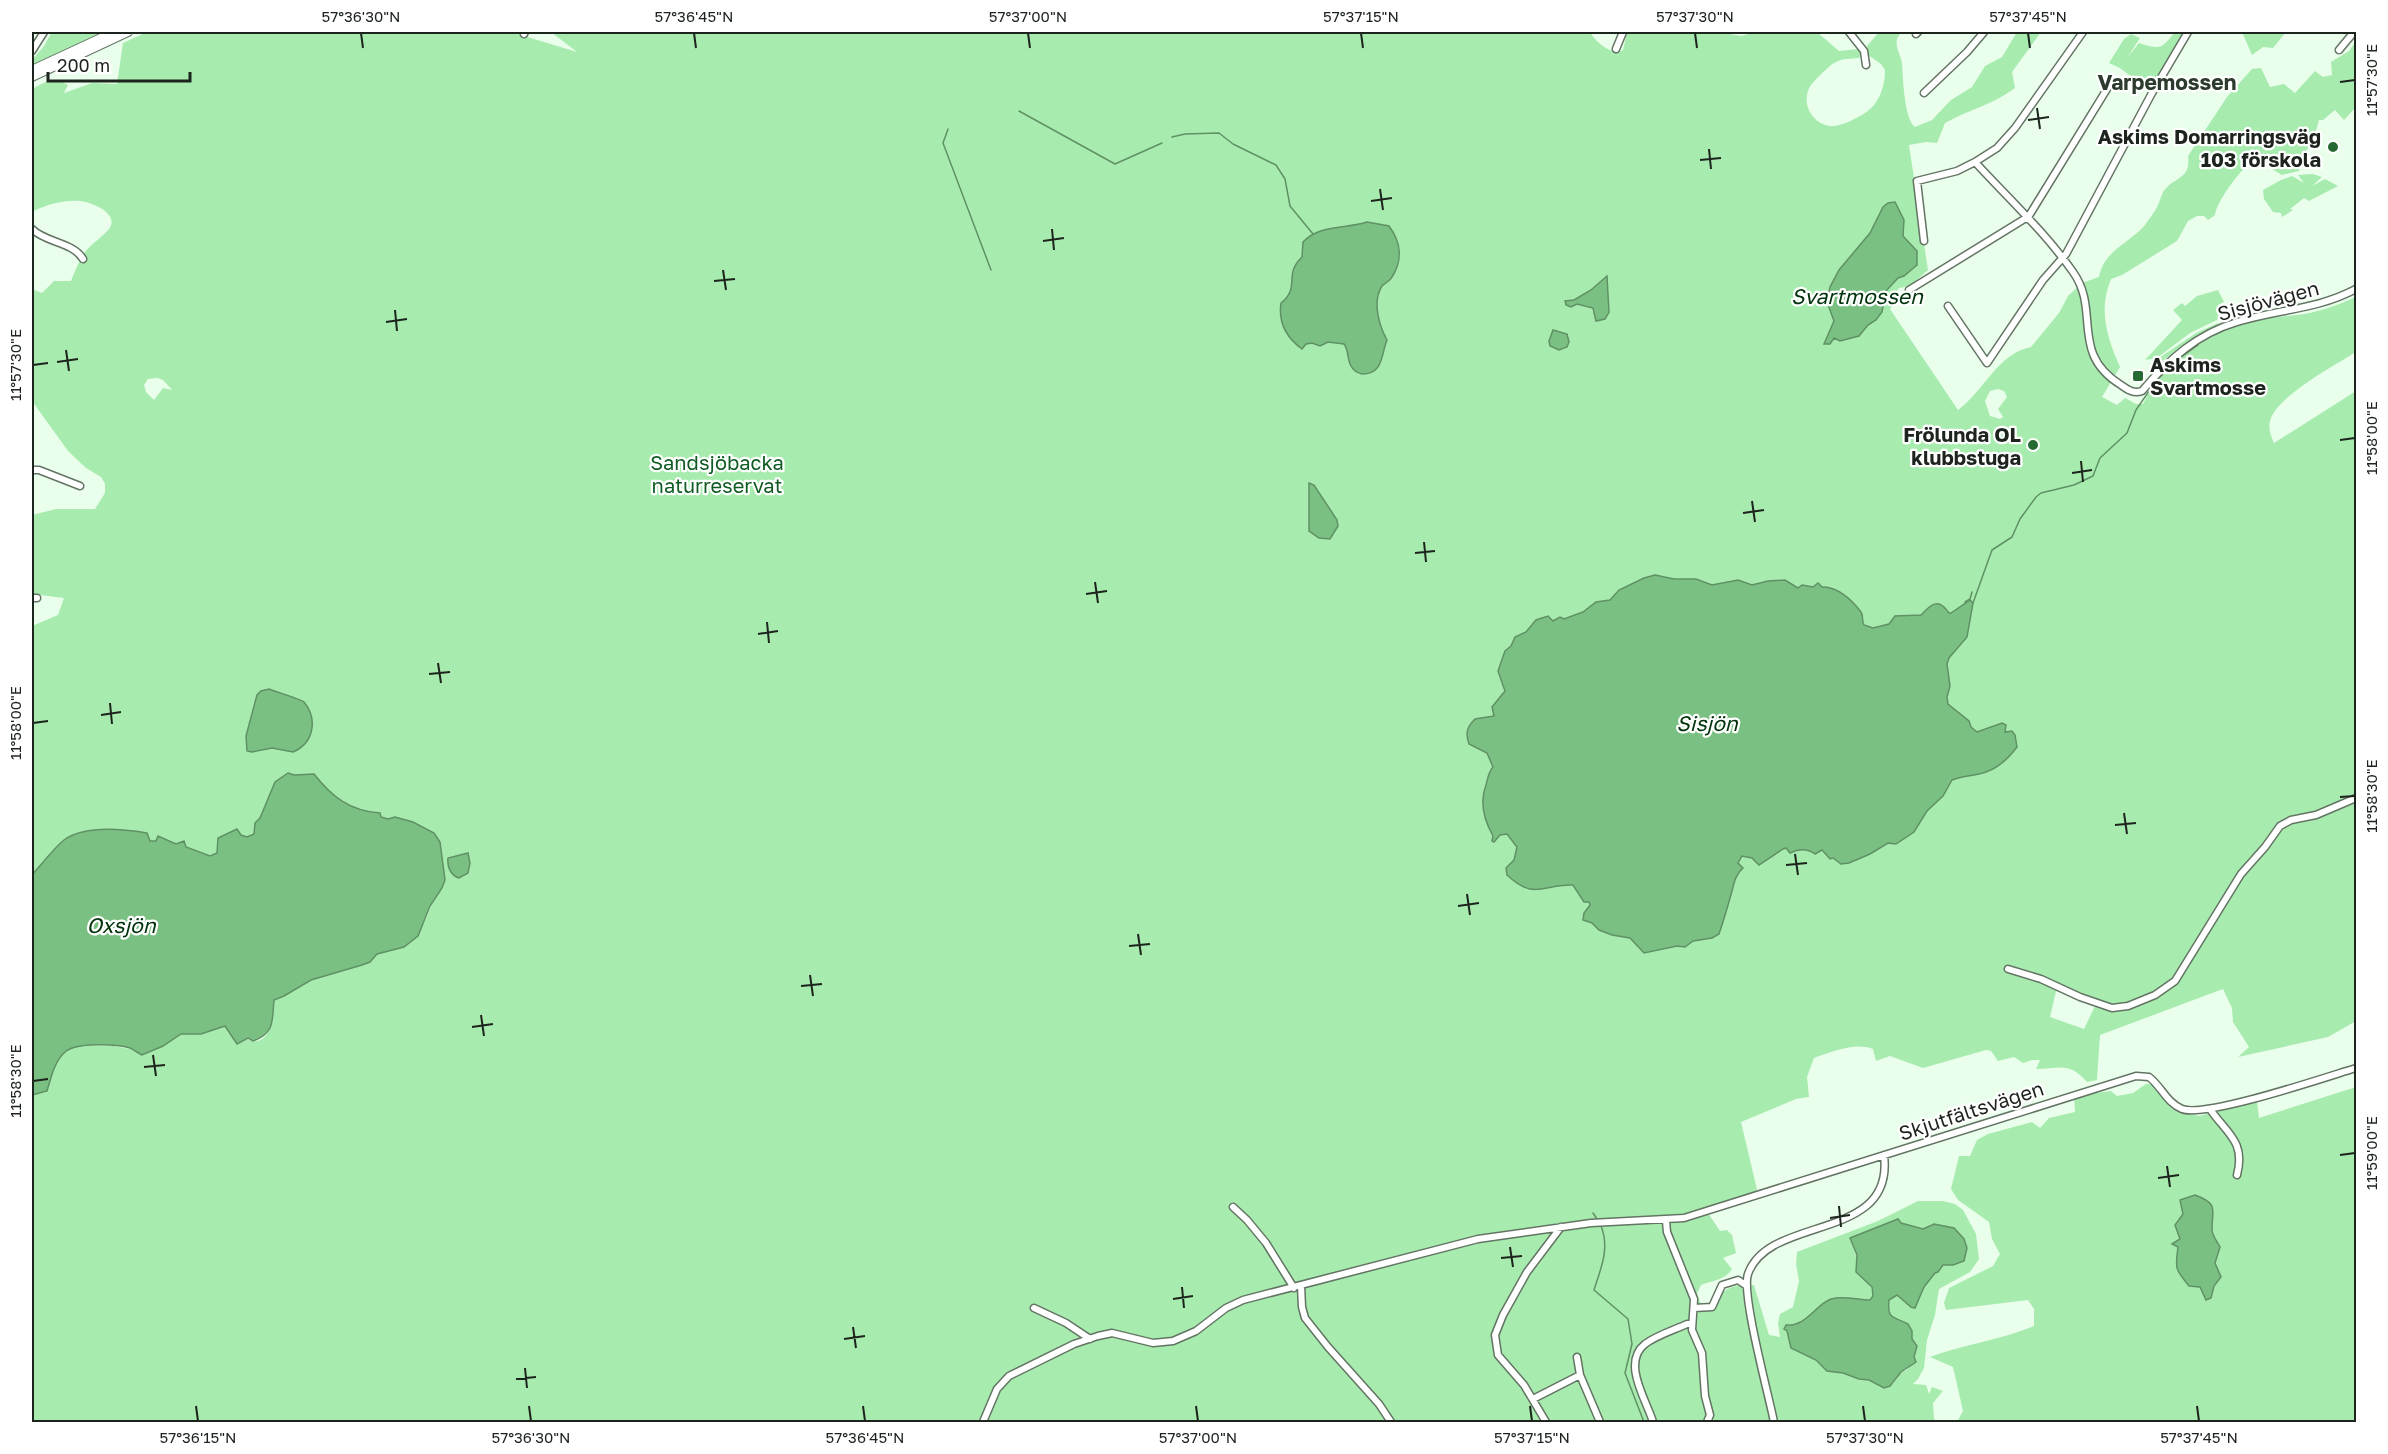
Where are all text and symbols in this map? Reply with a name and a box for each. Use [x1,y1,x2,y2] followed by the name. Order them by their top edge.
[322,7,400,25] text: 57°36'30"N
[655,7,733,25] text: 57°36'45"N
[989,7,1067,25] text: 57°37'00"N
[1323,7,1399,25] text: 57°37'15"N
[1656,7,1734,25] text: 57°37'30"N
[1989,7,2067,25] text: 57°37'45"N
[2362,44,2380,116] text: 11°57'30"E
[48,45,190,83] scale bar
[57,54,110,76] text: 200 m
[2098,69,2236,95] district label: Varpemossen
[2098,124,2321,171] place label: Askims Domarringsväg 103 förskola
[2326,140,2340,154] marker: Askims Domarringsväg 103 förskola
[2215,275,2321,325] street label: Sisjövägen
[1791,283,1924,309] water label: Svartmossen
[6,329,24,401] text: 11°57'30"E
[2150,352,2266,399] place label: Askims Svartmosse
[2131,369,2145,383] marker: Askims Svartmosse
[2362,401,2380,475] text: 11°58'00"E
[1903,422,2021,469] place label: Frölunda OL klubbstuga
[2026,438,2040,452] marker: Frölunda OL klubbstuga
[650,450,784,497] park label: Sandsjöbacka naturreservat
[6,686,24,760] text: 11°58'00"E
[1676,710,1739,736] water label: Sisjön
[2362,759,2380,833] text: 11°58'30"E
[86,912,157,938] water label: Oxsjön
[6,1044,24,1118] text: 11°58'30"E
[1896,1075,2046,1145] street label: Skjutfältsvägen
[2362,1116,2380,1190] text: 11°59'00"E
[160,1428,236,1446] text: 57°36'15"N
[492,1428,570,1446] text: 57°36'30"N
[826,1428,904,1446] text: 57°36'45"N
[1159,1428,1237,1446] text: 57°37'00"N
[1494,1428,1570,1446] text: 57°37'15"N
[1826,1428,1904,1446] text: 57°37'30"N
[2160,1428,2238,1446] text: 57°37'45"N

